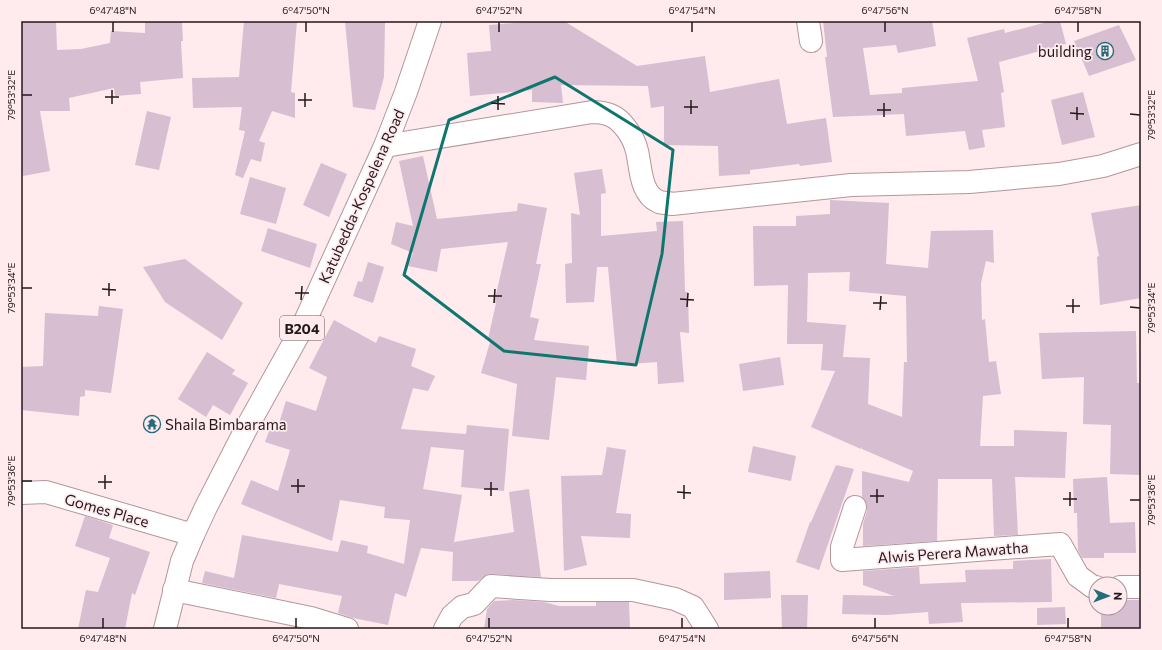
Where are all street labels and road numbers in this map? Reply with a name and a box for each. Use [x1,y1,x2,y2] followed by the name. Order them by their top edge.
[314,106,408,286] street label: Katubedda-Kospelena Road
[280,316,324,340] road number: B204
[63,489,151,531] street label: Gomes Place
[877,538,1029,566] street label: Alwis Perera Mawatha

